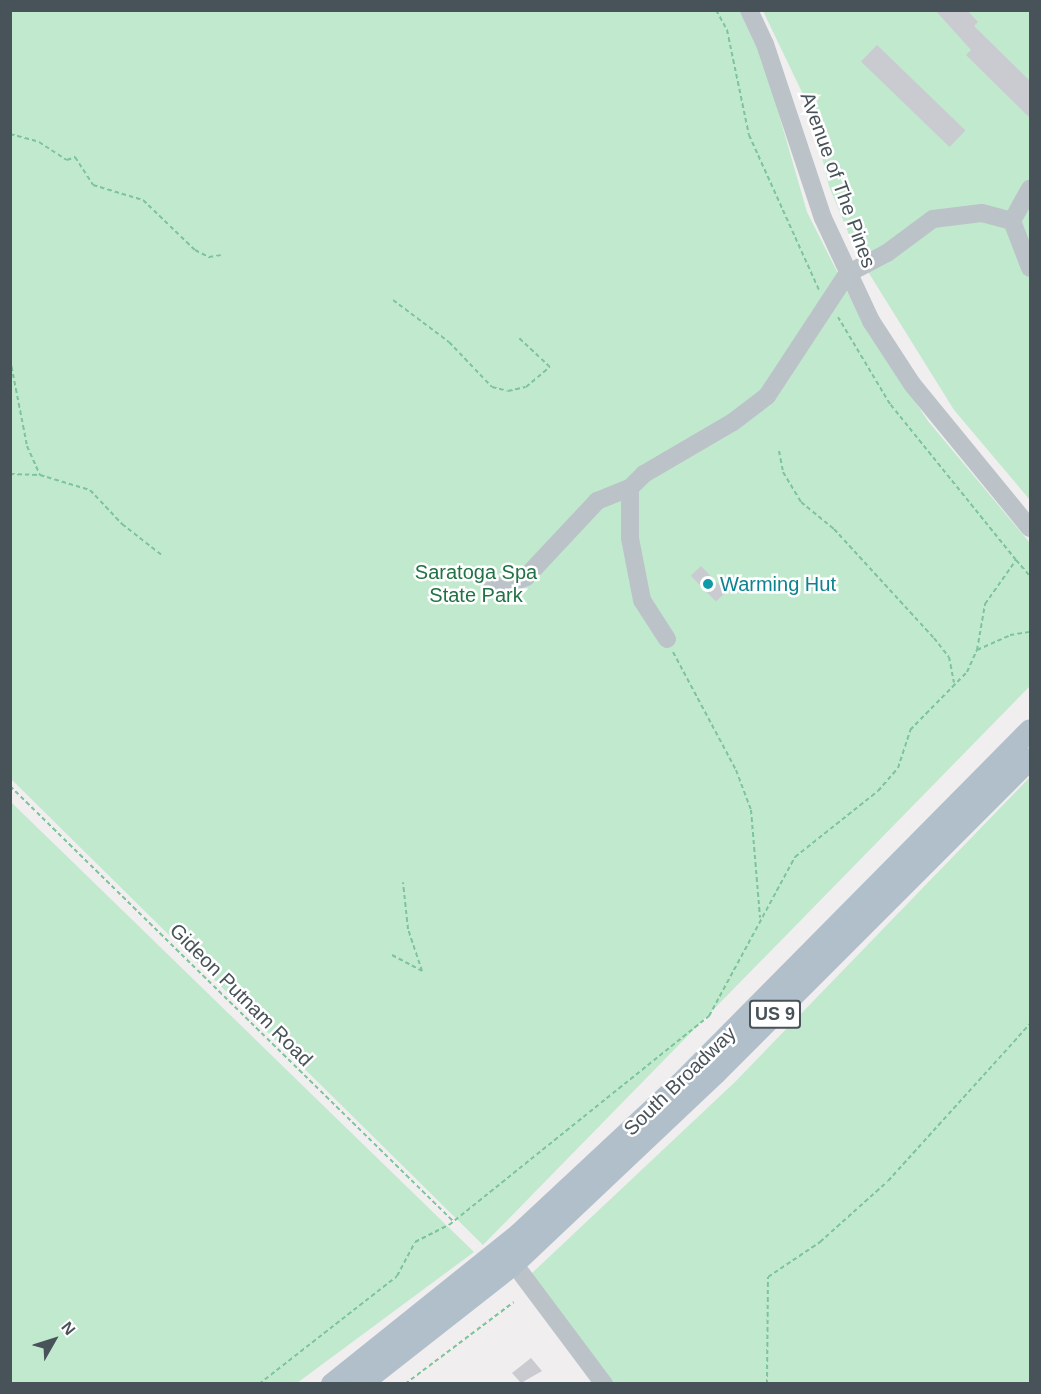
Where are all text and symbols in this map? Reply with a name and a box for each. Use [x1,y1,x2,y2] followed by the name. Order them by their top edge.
[795,89,881,271] street label: Avenue of The Pines
[415,560,537,607] park label: Saratoga Spa State Park
[720,572,836,596] place label: Warming Hut
[701,577,715,591] marker: Warming Hut
[165,919,317,1071] street label: Gideon Putnam Road
[748,999,802,1029] road number: US 9
[619,1021,741,1141] street label: South Broadway
[24,1310,84,1370] north arrow
[58,1319,79,1338] text: N

